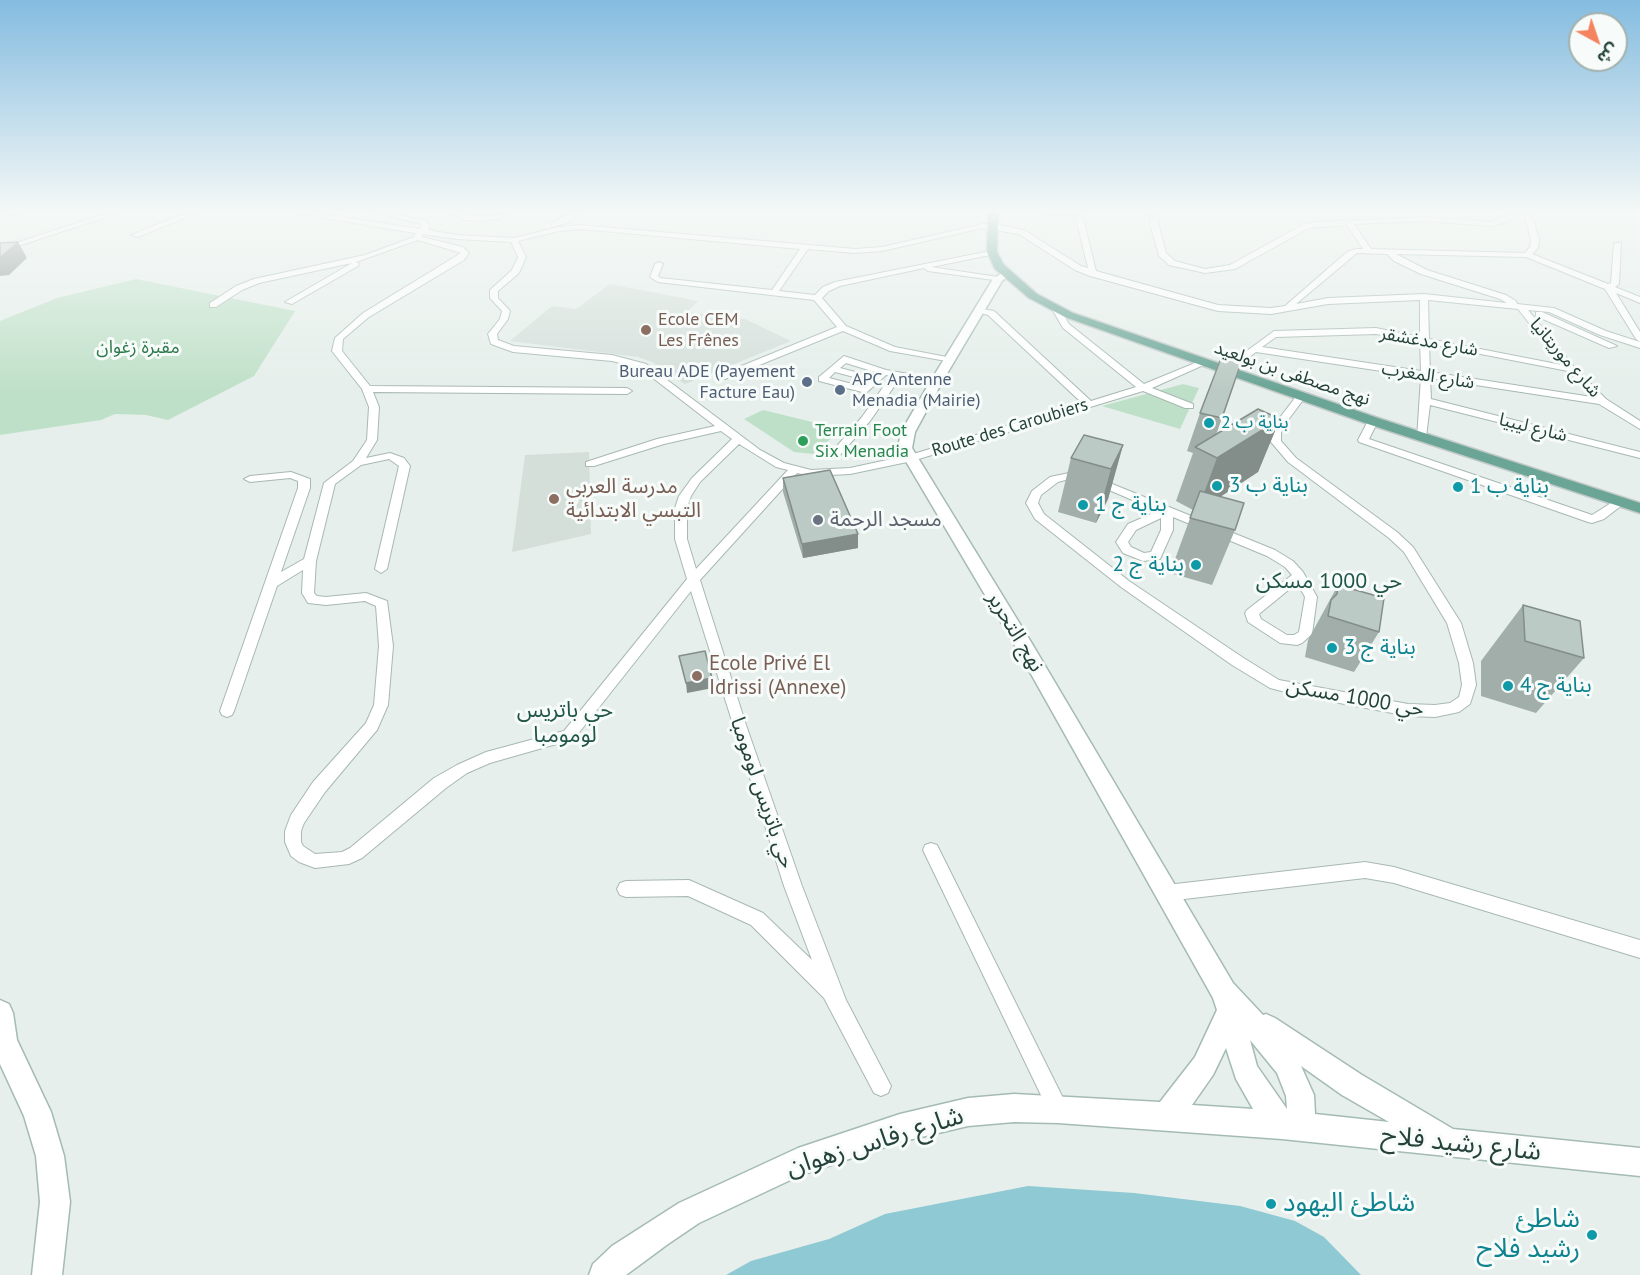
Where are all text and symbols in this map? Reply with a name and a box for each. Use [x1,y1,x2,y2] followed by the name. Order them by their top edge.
[1568,12,1628,72] north arrow
[1593,40,1623,69] text: ش
[658,309,739,352] place label: Ecole CEM Les Frênes
[1525,314,1605,402] street label: شارع موريتانيا
[639,323,653,337] marker: Ecole CEM Les Frênes
[1378,323,1480,361] street label: شارع مدغشقر
[96,337,180,359] park label: مقبرة زغوان
[1211,337,1373,411] street label: نهج مصطفى بن بولعيد
[1380,358,1476,394] street label: شارع المغرب
[619,361,795,404] place label: Bureau ADE (Payement Facture Eau)
[852,369,981,412] place label: APC Antenne Menadia (Mairie)
[800,375,814,389] marker: Bureau ADE (Payement Facture Eau)
[833,383,847,397] marker: APC Antenne Menadia (Mairie)
[929,394,1091,462] street label: Route des Caroubiers
[1497,409,1569,447] street label: شارع ليبيا
[1221,412,1289,434] place label: بناية ب 2
[1202,416,1216,430] marker: بناية ب 2
[815,420,909,462] place label: Terrain Foot Six Menadia
[796,434,810,448] marker: Terrain Foot Six Menadia
[1229,473,1308,499] place label: بناية ب 3
[566,474,701,524] place label: مدرسة العربي التبسي الابتدائية
[1470,474,1549,500] place label: بناية ب 1
[1210,479,1224,493] marker: بناية ب 3
[1451,480,1465,494] marker: بناية ب 1
[547,492,561,506] marker: مدرسة العربي التبسي الابتدائية
[1095,492,1167,518] place label: بناية ج 1
[1076,498,1090,512] marker: بناية ج 1
[830,507,942,533] place label: مسجد الرحمة
[811,513,825,527] marker: مسجد الرحمة
[1112,552,1184,578] place label: بناية ج 2
[1189,558,1203,572] marker: بناية ج 2
[1256,569,1402,595] district label: حي 1000 مسكن
[981,587,1049,677] street label: نهج التحرير
[1344,635,1416,661] place label: بناية ج 3
[1325,641,1339,655] marker: بناية ج 3
[709,651,846,701] place label: Ecole Privé El Idrissi (Annexe)
[690,669,704,683] marker: Ecole Privé El Idrissi (Annexe)
[1284,673,1426,723] street label: حي 1000 مسكن
[1520,673,1592,699] place label: بناية ج 4
[1501,679,1515,693] marker: بناية ج 4
[517,698,613,750] district label: حي باتريس لومومبا
[724,714,800,872] street label: حي باتريس لومومبا
[783,1100,967,1184] street label: شارع رفاس زهوان
[1379,1120,1543,1168] street label: شارع رشيد فلاح
[1283,1188,1415,1220] place label: شاطئ اليهود
[1264,1197,1278,1211] marker: شاطئ اليهود
[1477,1204,1580,1266] place label: شاطئ رشيد فلاح
[1585,1228,1599,1242] marker: شاطئ رشيد فلاح

